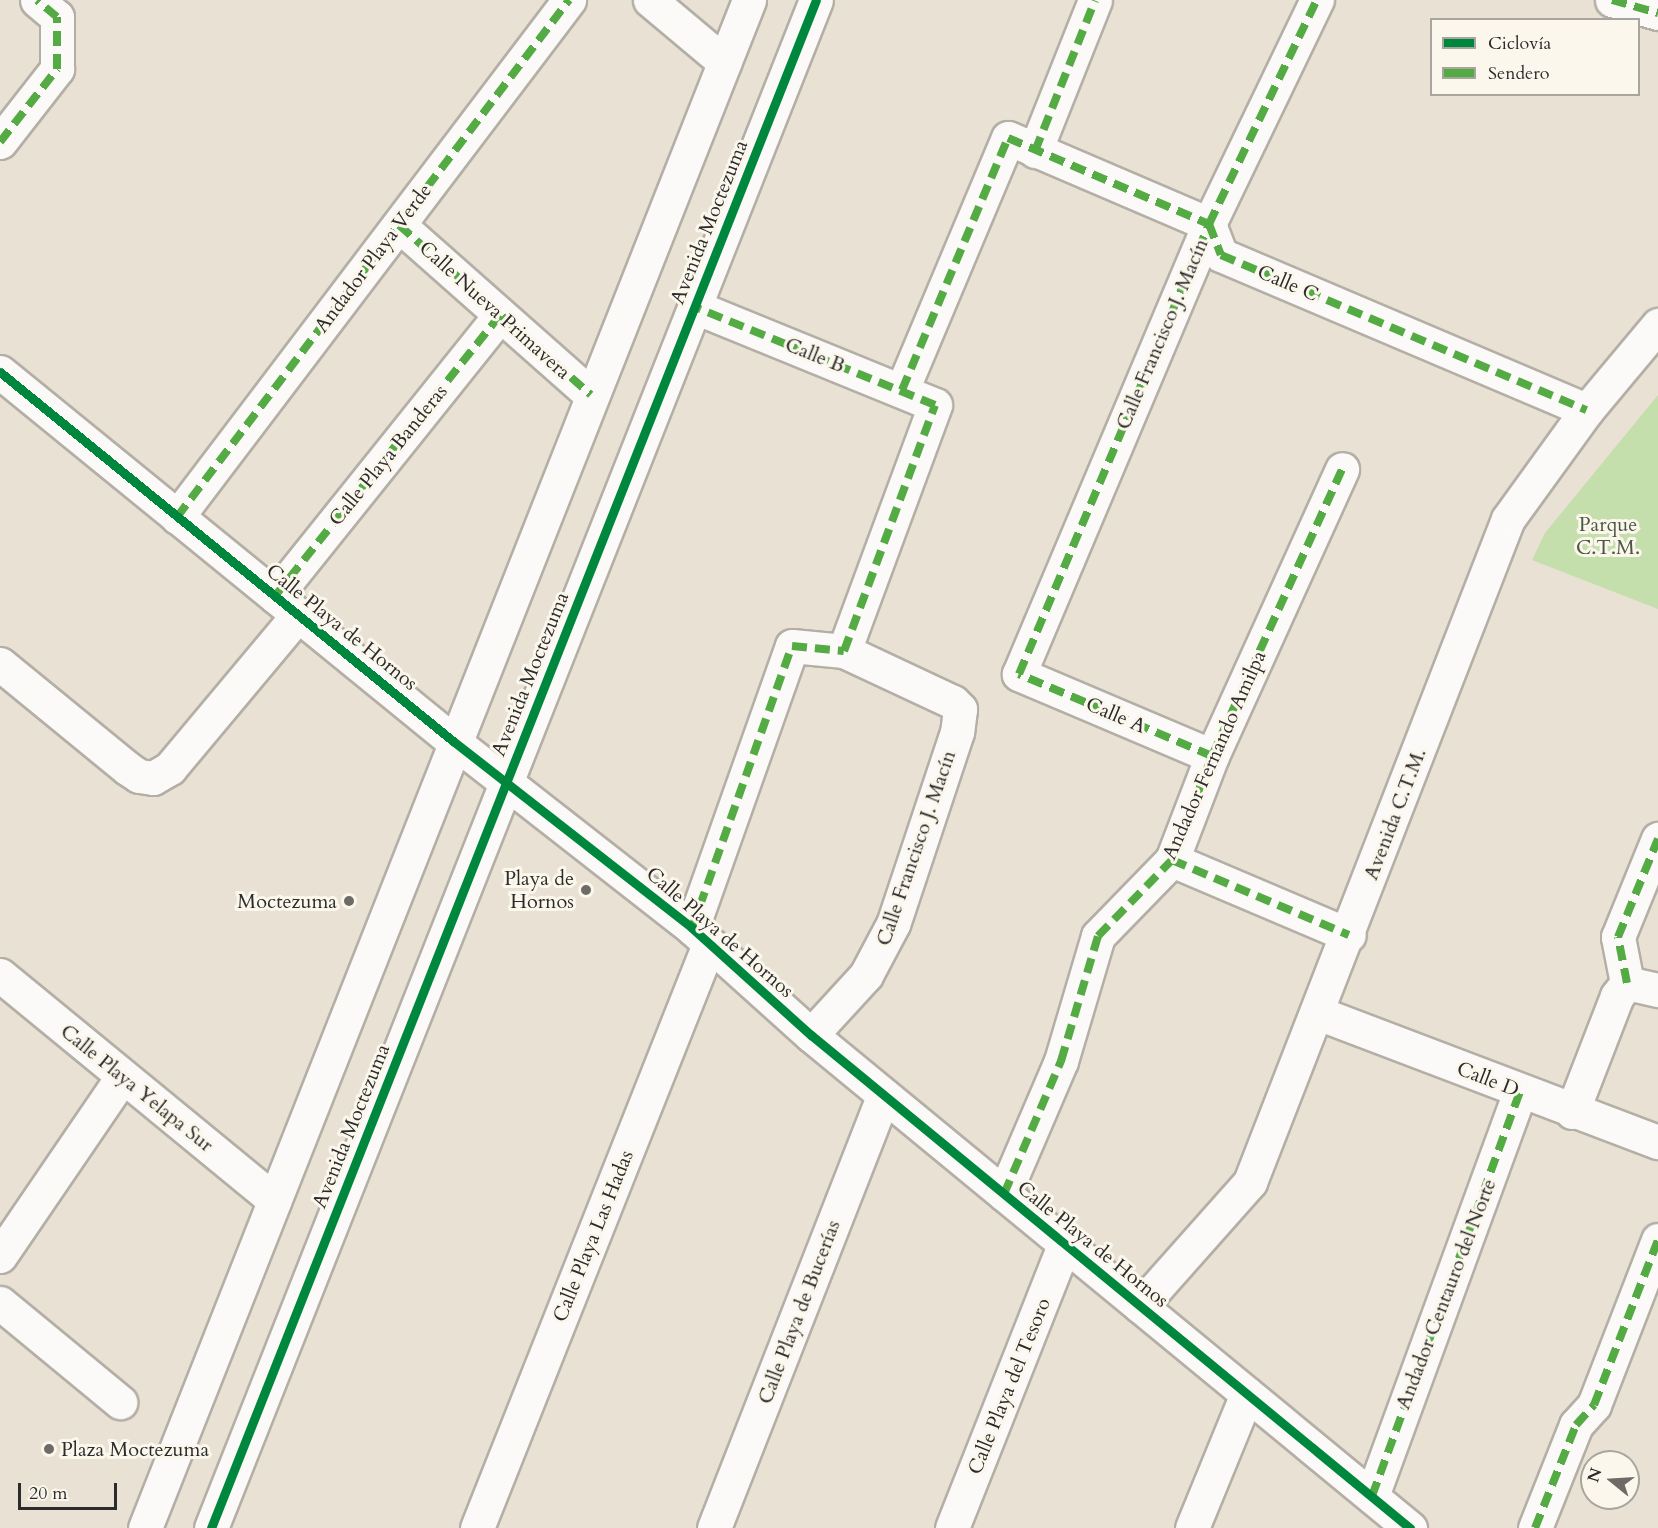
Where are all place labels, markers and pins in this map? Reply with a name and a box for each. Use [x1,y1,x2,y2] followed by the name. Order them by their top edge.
[504,867,574,914] place label: Playa de Hornos
[579,883,593,897] marker: Playa de Hornos
[237,889,337,913] place label: Moctezuma
[342,894,356,908] marker: Moctezuma
[61,1437,209,1461] place label: Plaza Moctezuma
[42,1442,56,1456] marker: Plaza Moctezuma

